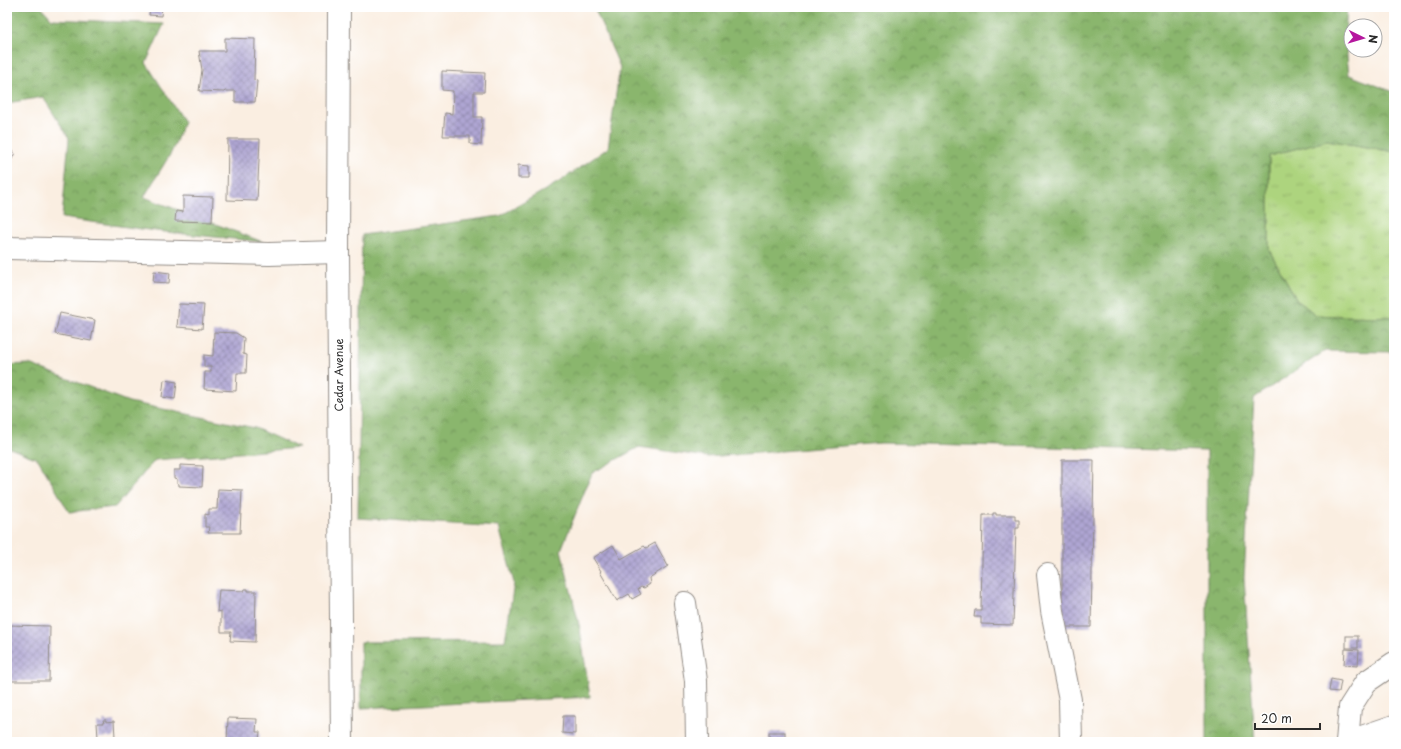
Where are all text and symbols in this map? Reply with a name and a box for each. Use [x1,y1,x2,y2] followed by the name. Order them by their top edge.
[1343,18,1383,58] north arrow
[1365,34,1382,44] text: N
[330,339,347,411] street label: Cedar Avenue
[1255,705,1320,731] scale bar
[1261,709,1292,727] text: 20 m

